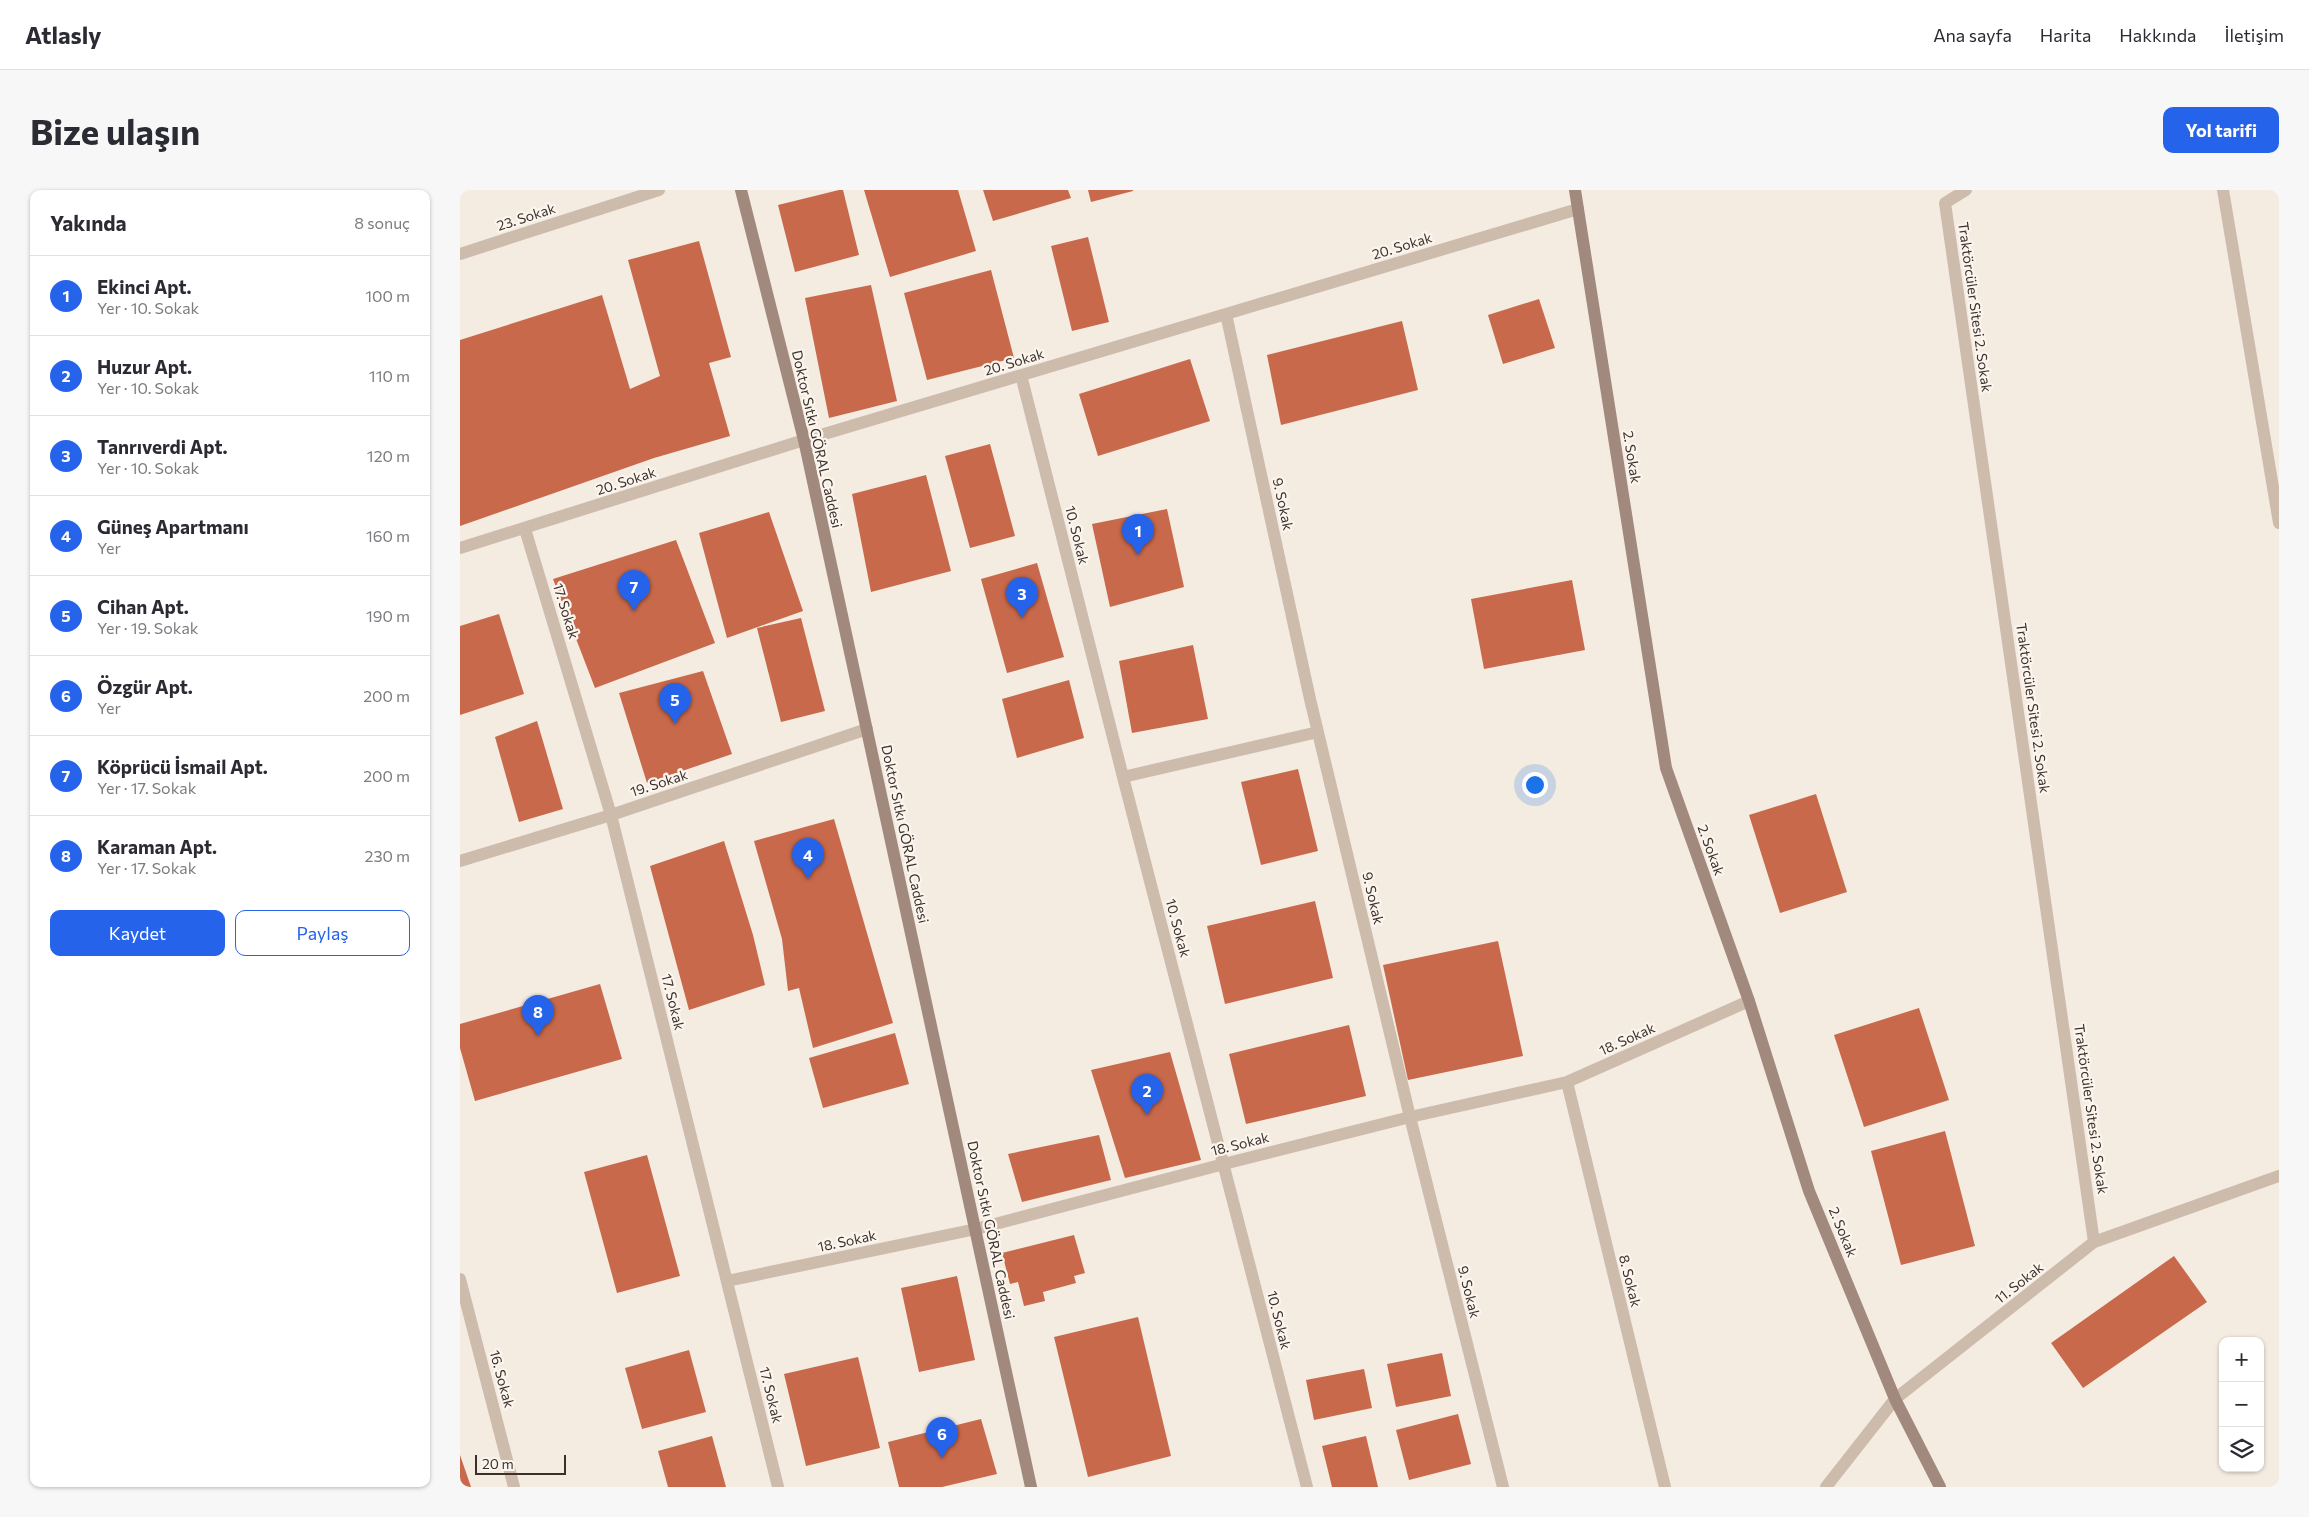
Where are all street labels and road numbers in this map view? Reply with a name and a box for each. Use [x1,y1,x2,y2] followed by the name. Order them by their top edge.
[494,199,558,234] street label: 23. Sokak
[1955,221,1996,394] street label: Traktörcüler Sitesi 2. Sokak
[1370,228,1434,263] street label: 20. Sokak
[982,344,1046,379] street label: 20. Sokak
[789,348,846,529] street label: Doktor Sıtkı GÖRAL Caddesi
[1620,430,1645,485] street label: 2. Sokak
[594,463,658,498] street label: 20. Sokak
[1270,476,1297,532] street label: 9. Sokak
[1062,504,1093,566] street label: 10. Sokak
[550,581,583,641] street label: 17. Sokak
[2013,622,2054,795] street label: Traktörcüler Sitesi 2. Sokak
[878,743,933,925] street label: Doktor Sıtkı GÖRAL Caddesi
[628,765,690,800] street label: 19. Sokak
[1694,822,1729,878] street label: 2. Sokak
[1359,870,1388,926] street label: 9. Sokak
[1163,897,1195,959] street label: 10. Sokak
[658,972,689,1032] street label: 17. Sokak
[1596,1019,1658,1058] street label: 18. Sokak
[2071,1023,2112,1196] street label: Traktörcüler Sitesi 2. Sokak
[1209,1128,1271,1159] street label: 18. Sokak
[964,1139,1019,1321] street label: Doktor Sıtkı GÖRAL Caddesi
[1826,1204,1861,1260] street label: 2. Sokak
[816,1226,878,1255] street label: 18. Sokak
[1616,1253,1645,1309] street label: 8. Sokak
[1991,1258,2047,1307] street label: 11. Sokak
[1455,1264,1484,1320] street label: 9. Sokak
[1264,1289,1295,1351] street label: 10. Sokak
[487,1348,518,1410] street label: 16. Sokak
[756,1365,787,1425] street label: 17. Sokak

